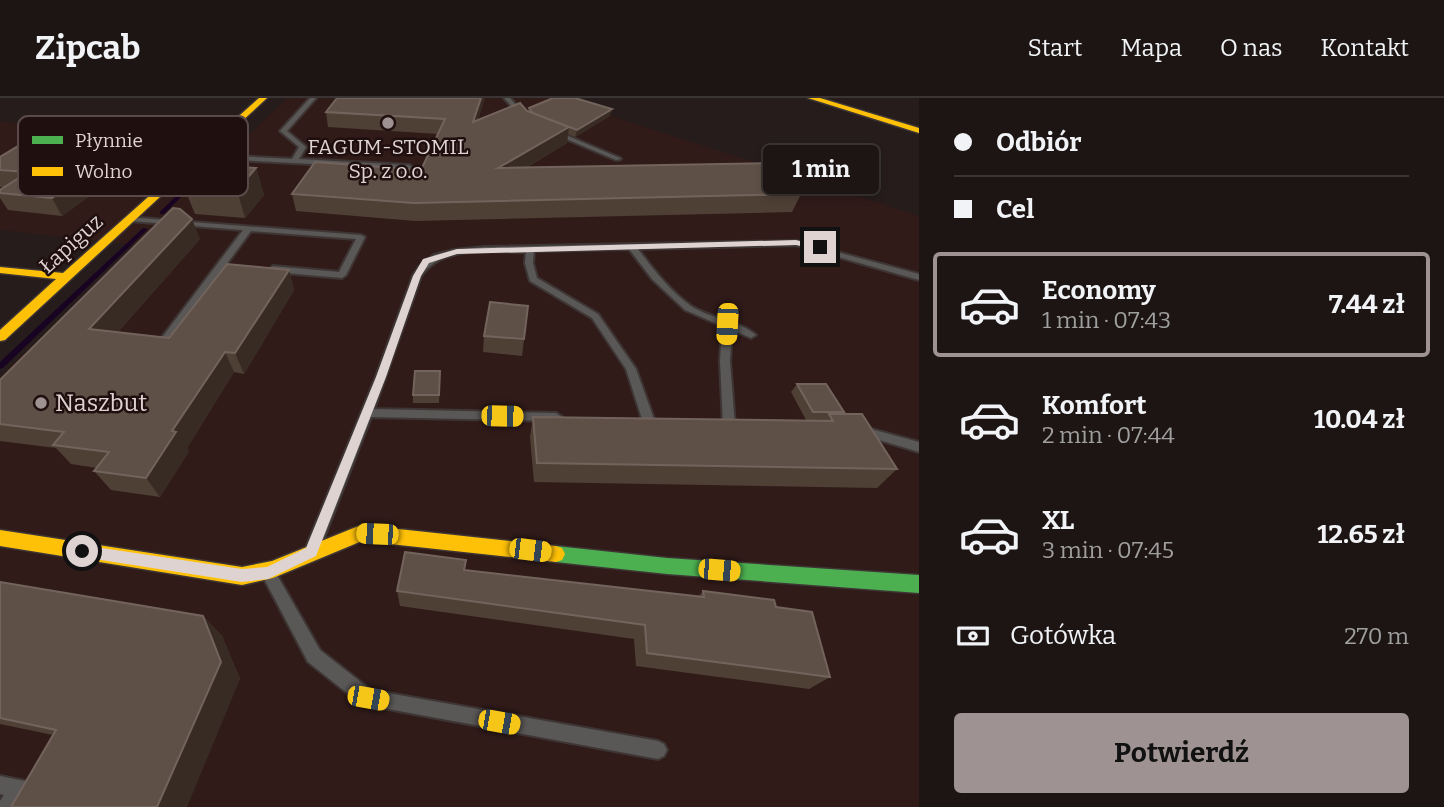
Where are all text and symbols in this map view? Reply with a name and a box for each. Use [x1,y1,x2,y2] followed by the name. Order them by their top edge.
[35,28,140,68] text: Zipcab
[1028,34,1083,62] text: Start
[1121,34,1182,62] text: Mapa
[1220,34,1283,62] text: O nas
[1321,34,1409,62] text: Kontakt
[380,115,396,131] marker: FAGUM-STOMIL Sp. z o.o.
[18,116,248,196] legend
[996,127,1081,158] text: Odbiór
[75,129,143,152] text: Płynnie
[307,134,469,184] place label: FAGUM-STOMIL Sp. z o.o.
[762,145,878,194] callout: 1 min
[792,155,850,183] text: 1 min
[75,160,132,183] text: Wolno
[996,194,1034,225] text: Cel
[34,209,108,279] street label: Łapiguz
[804,231,836,263] route end
[958,273,1021,336] icon: car
[1042,275,1156,306] text: Economy
[1329,289,1405,320] text: 7.44 zł
[716,302,739,346] car
[1042,306,1171,334] text: 1 min · 07:43
[958,388,1021,451] icon: car
[55,389,147,417] place label: Naszbut
[1042,390,1147,421] text: Komfort
[33,395,49,411] marker: Naszbut
[1314,404,1405,435] text: 10.04 zł
[481,405,524,427] car
[1042,421,1175,449] text: 2 min · 07:44
[958,503,1021,566] icon: car
[1042,505,1074,536] text: XL
[1317,519,1405,550] text: 12.65 zł
[356,523,399,545] car
[66,535,98,567] route start
[1042,536,1174,564] text: 3 min · 07:45
[508,537,553,563] car
[698,558,741,582] car
[954,617,992,655] icon: cash
[1010,620,1116,651] text: Gotówka
[1344,622,1409,650] text: 270 m
[346,684,391,712] car
[477,708,522,736] car
[954,713,1409,793] button: Potwierdź

